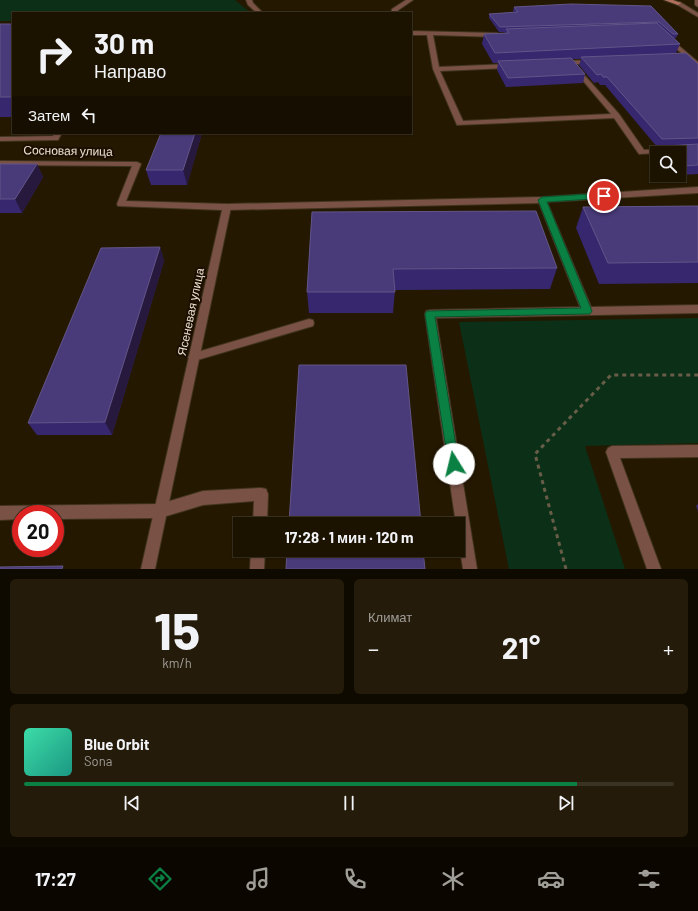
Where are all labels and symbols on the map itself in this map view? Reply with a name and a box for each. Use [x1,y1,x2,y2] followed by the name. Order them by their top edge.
[23,142,113,159] street label: Сосновая улица
[587,179,621,213] pin
[174,266,207,357] street label: Ясеневая улица
[433,443,475,485] position arrow
[12,505,64,557] speed limit sign: 20

